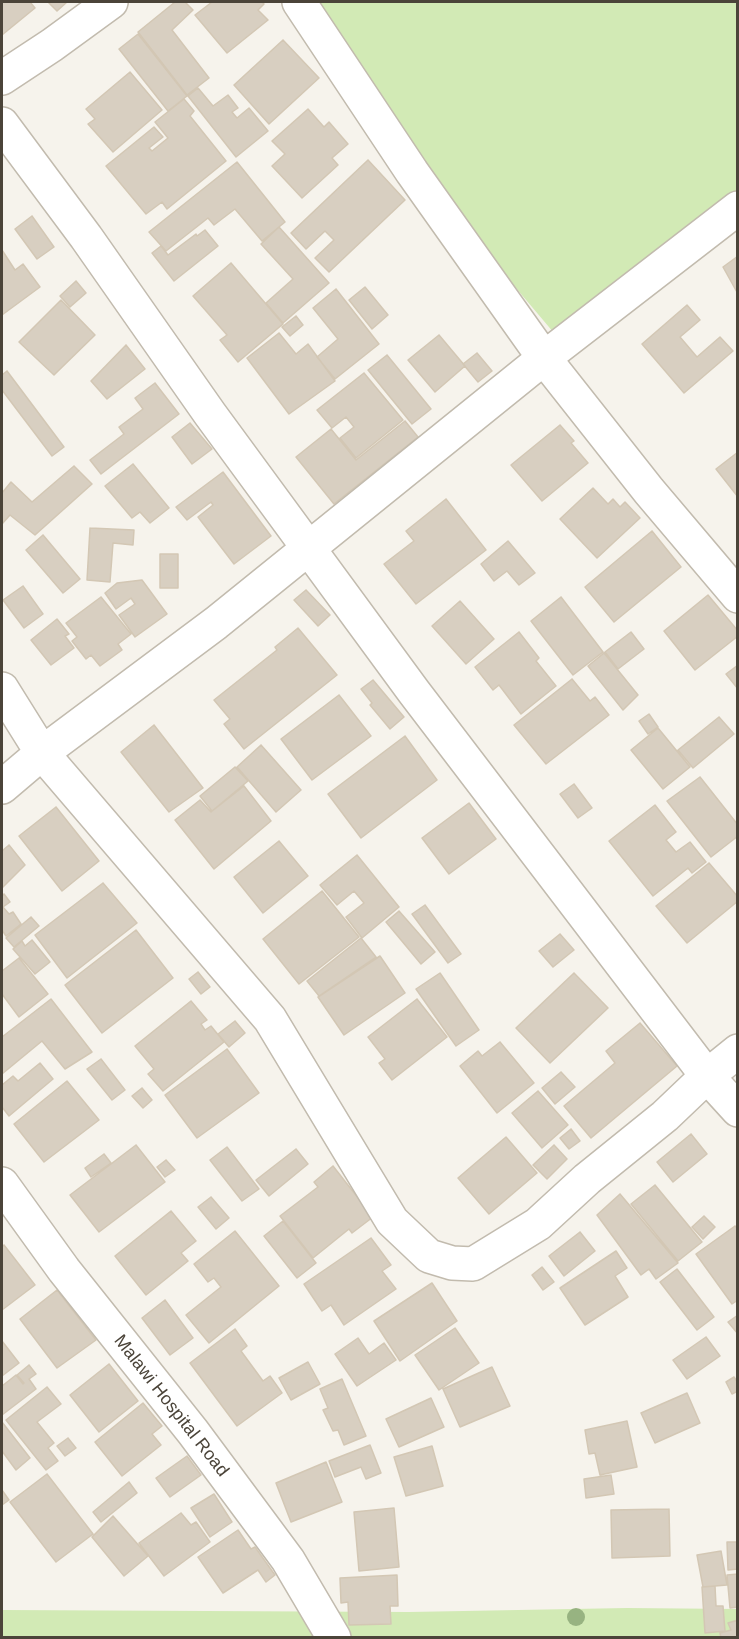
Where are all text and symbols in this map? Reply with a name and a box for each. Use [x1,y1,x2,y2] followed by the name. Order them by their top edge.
[109,1331,233,1481] street label: Malawi Hospital Road

